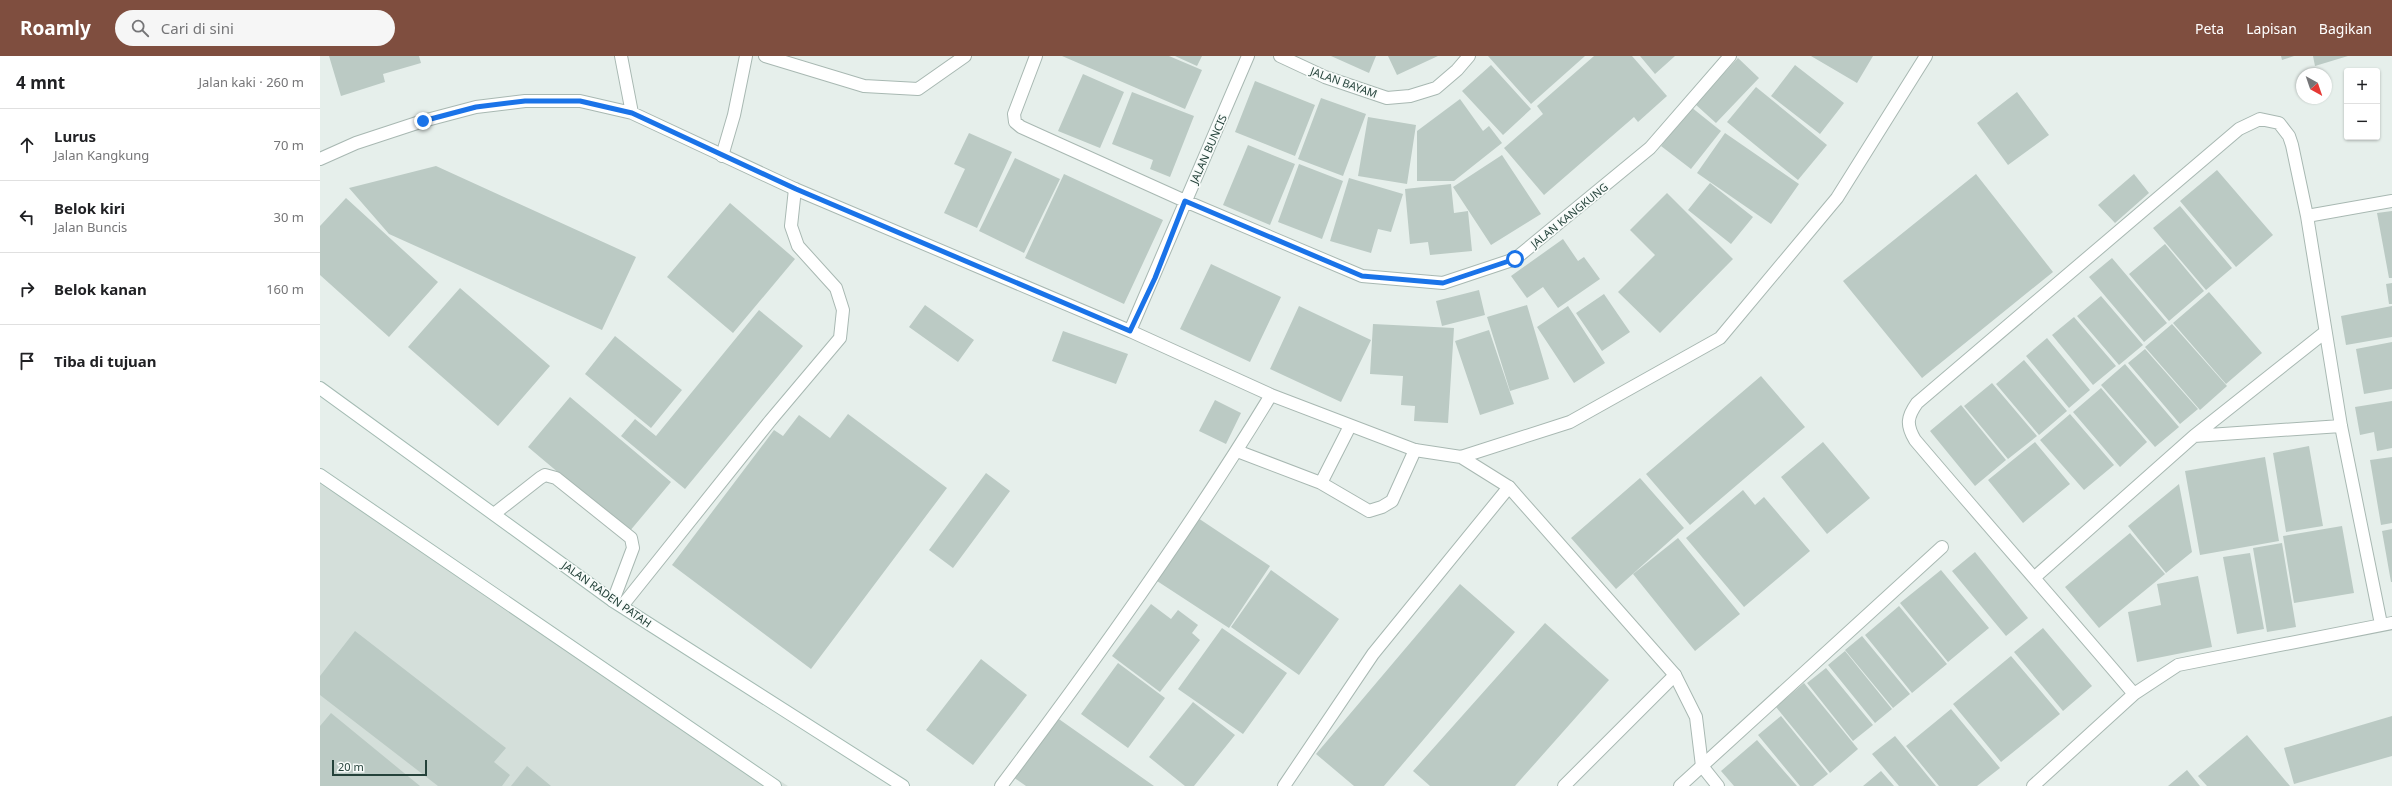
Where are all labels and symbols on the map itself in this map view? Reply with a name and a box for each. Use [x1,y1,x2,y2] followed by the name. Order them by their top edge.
[1308,63,1380,101] street label: JALAN BAYAM
[2296,68,2332,104] north arrow
[414,112,432,130] route end
[1186,112,1230,187] street label: JALAN BUNCIS
[1526,179,1611,251] street label: JALAN KANGKUNG
[1506,250,1524,268] route start
[558,557,655,631] street label: JALAN RADEN PATAH
[332,758,427,777] scale bar

